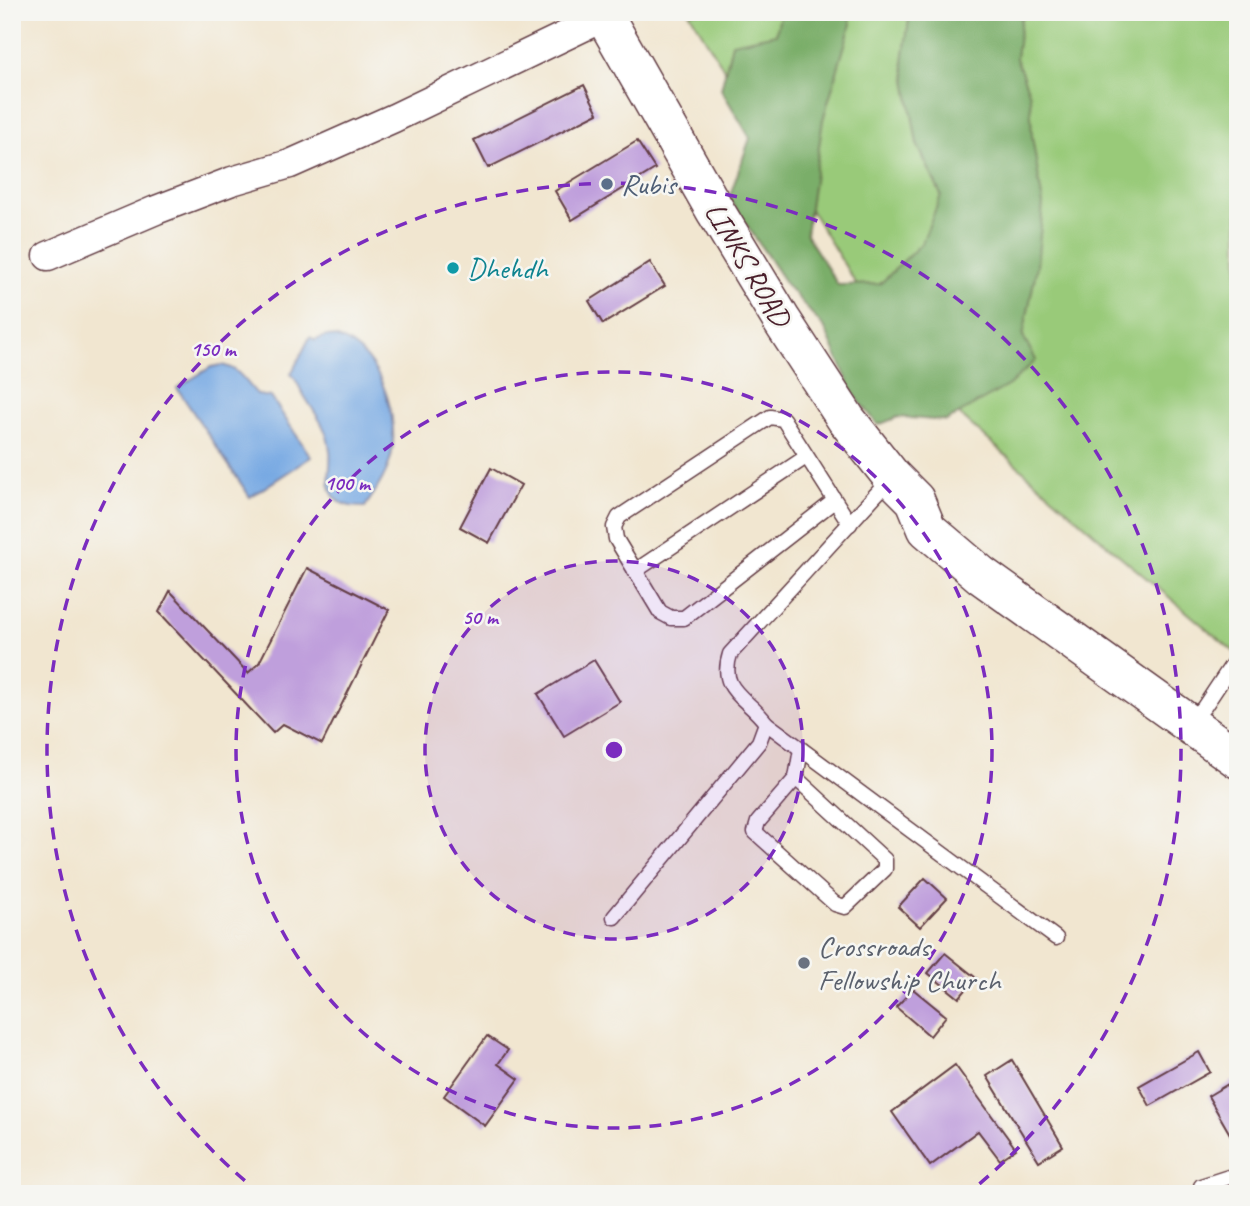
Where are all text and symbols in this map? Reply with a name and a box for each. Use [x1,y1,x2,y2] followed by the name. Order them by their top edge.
[621,165,679,203] place label: Rubis
[599,176,615,192] marker: Rubis
[696,195,801,335] street label: LINKS ROAD
[467,249,550,287] place label: Dhehdh
[445,260,461,276] marker: Dhehdh
[190,336,238,362] text: 150 m
[324,470,372,496] text: 100 m
[462,604,500,630] text: 50 m
[602,738,626,762] centre of rings
[818,927,1003,999] place label: Crossroads Fellowship Church
[796,955,812,971] marker: Crossroads Fellowship Church

